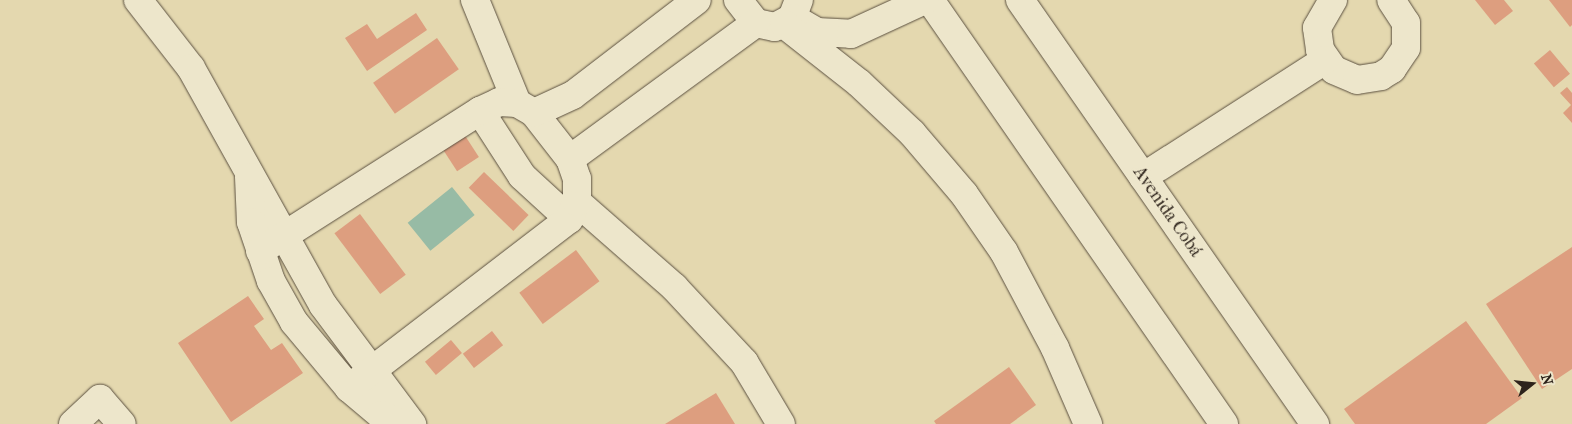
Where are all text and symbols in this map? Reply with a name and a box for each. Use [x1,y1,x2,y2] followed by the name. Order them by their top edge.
[1128,163,1206,261] street label: Avenida Cobá
[1507,359,1557,409] north arrow
[1537,372,1557,387] text: N

